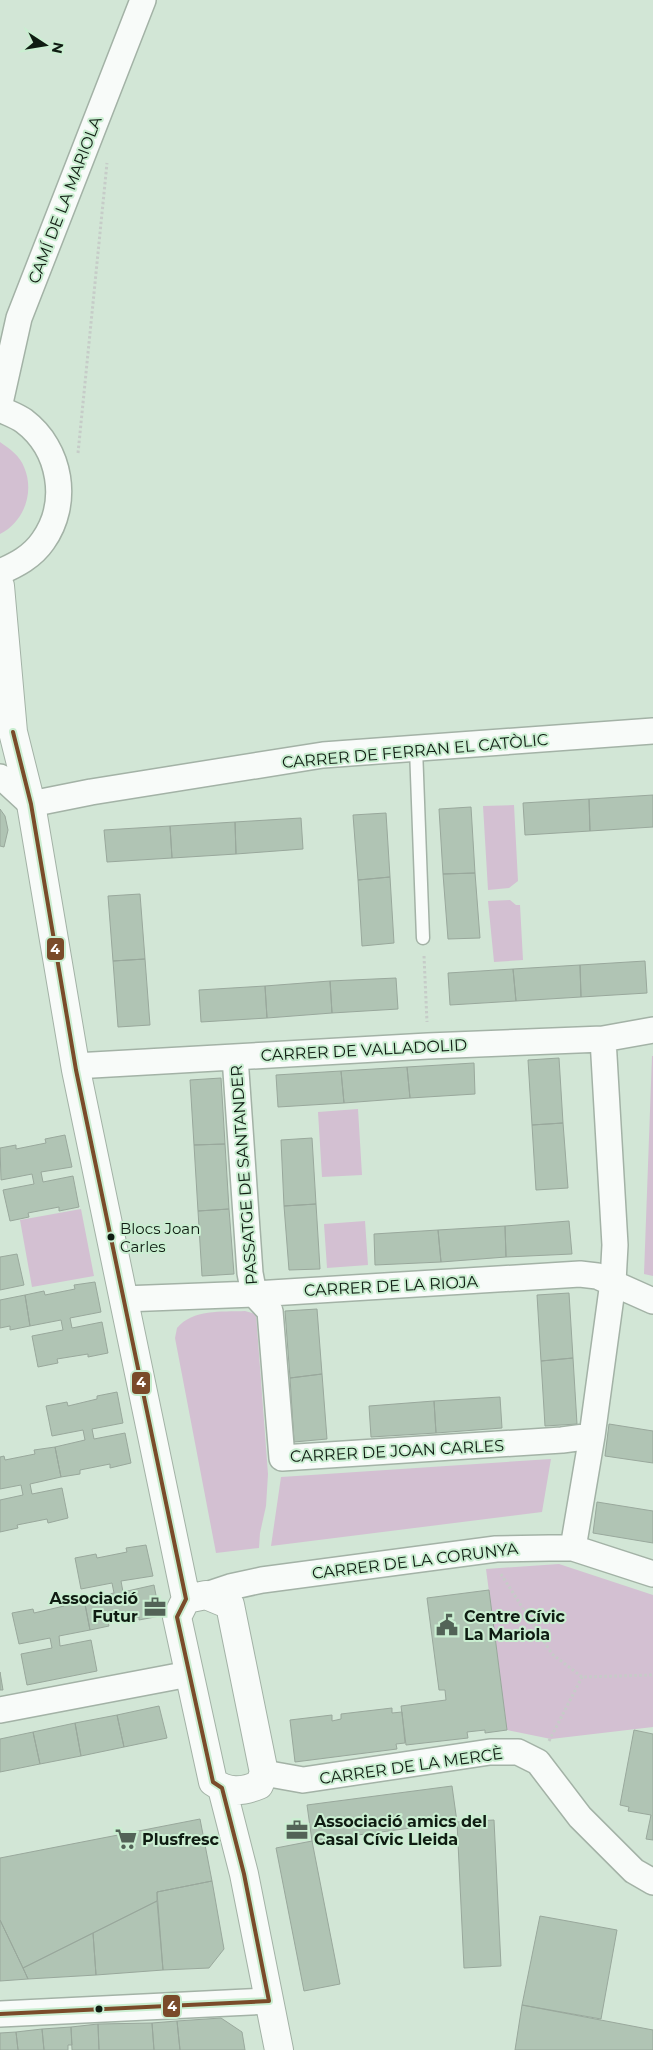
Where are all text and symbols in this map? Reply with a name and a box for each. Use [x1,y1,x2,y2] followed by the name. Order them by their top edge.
[20,20,70,70] north arrow
[48,40,68,55] text: N
[24,113,106,286] street label: CAMÍ DE LA MARIOLA
[281,730,549,772] street label: CARRER DE FERRAN EL CATÒLIC
[46,937,65,961] line badge: 4
[50,940,60,958] text: 4
[260,1035,468,1065] street label: CARRER DE VALLADOLID
[227,1065,261,1285] street label: PASSATGE DE SANTANDER
[120,1219,200,1256] place label: Blocs Joan Carles
[106,1232,116,1242] marker: Blocs Joan Carles
[304,1272,479,1300] street label: CARRER DE LA RIOJA
[131,1371,151,1395] line badge: 4
[136,1373,146,1391] text: 4
[290,1436,505,1466] street label: CARRER DE JOAN CARLES
[311,1539,520,1583] street label: CARRER DE LA CORUNYA
[49,1589,138,1626] place label: Associació Futur
[142,1594,168,1620] office icon: Associació Futur
[464,1607,566,1644] place label: Centre Cívic La Mariola
[434,1612,460,1638] public building icon: Centre Cívic La Mariola
[318,1744,504,1788] street label: CARRER DE LA MERCÈ
[313,1812,487,1849] place label: Associació amics del Casal Cívic Lleida
[284,1817,310,1843] office icon: Associació amics del Casal Cívic Lleida
[113,1826,139,1852] supermarket icon: Plusfresc
[142,1830,220,1849] place label: Plusfresc
[162,1994,181,2018] line badge: 4
[167,1997,177,2015] text: 4
[94,2004,104,2014] unlabelled marker

